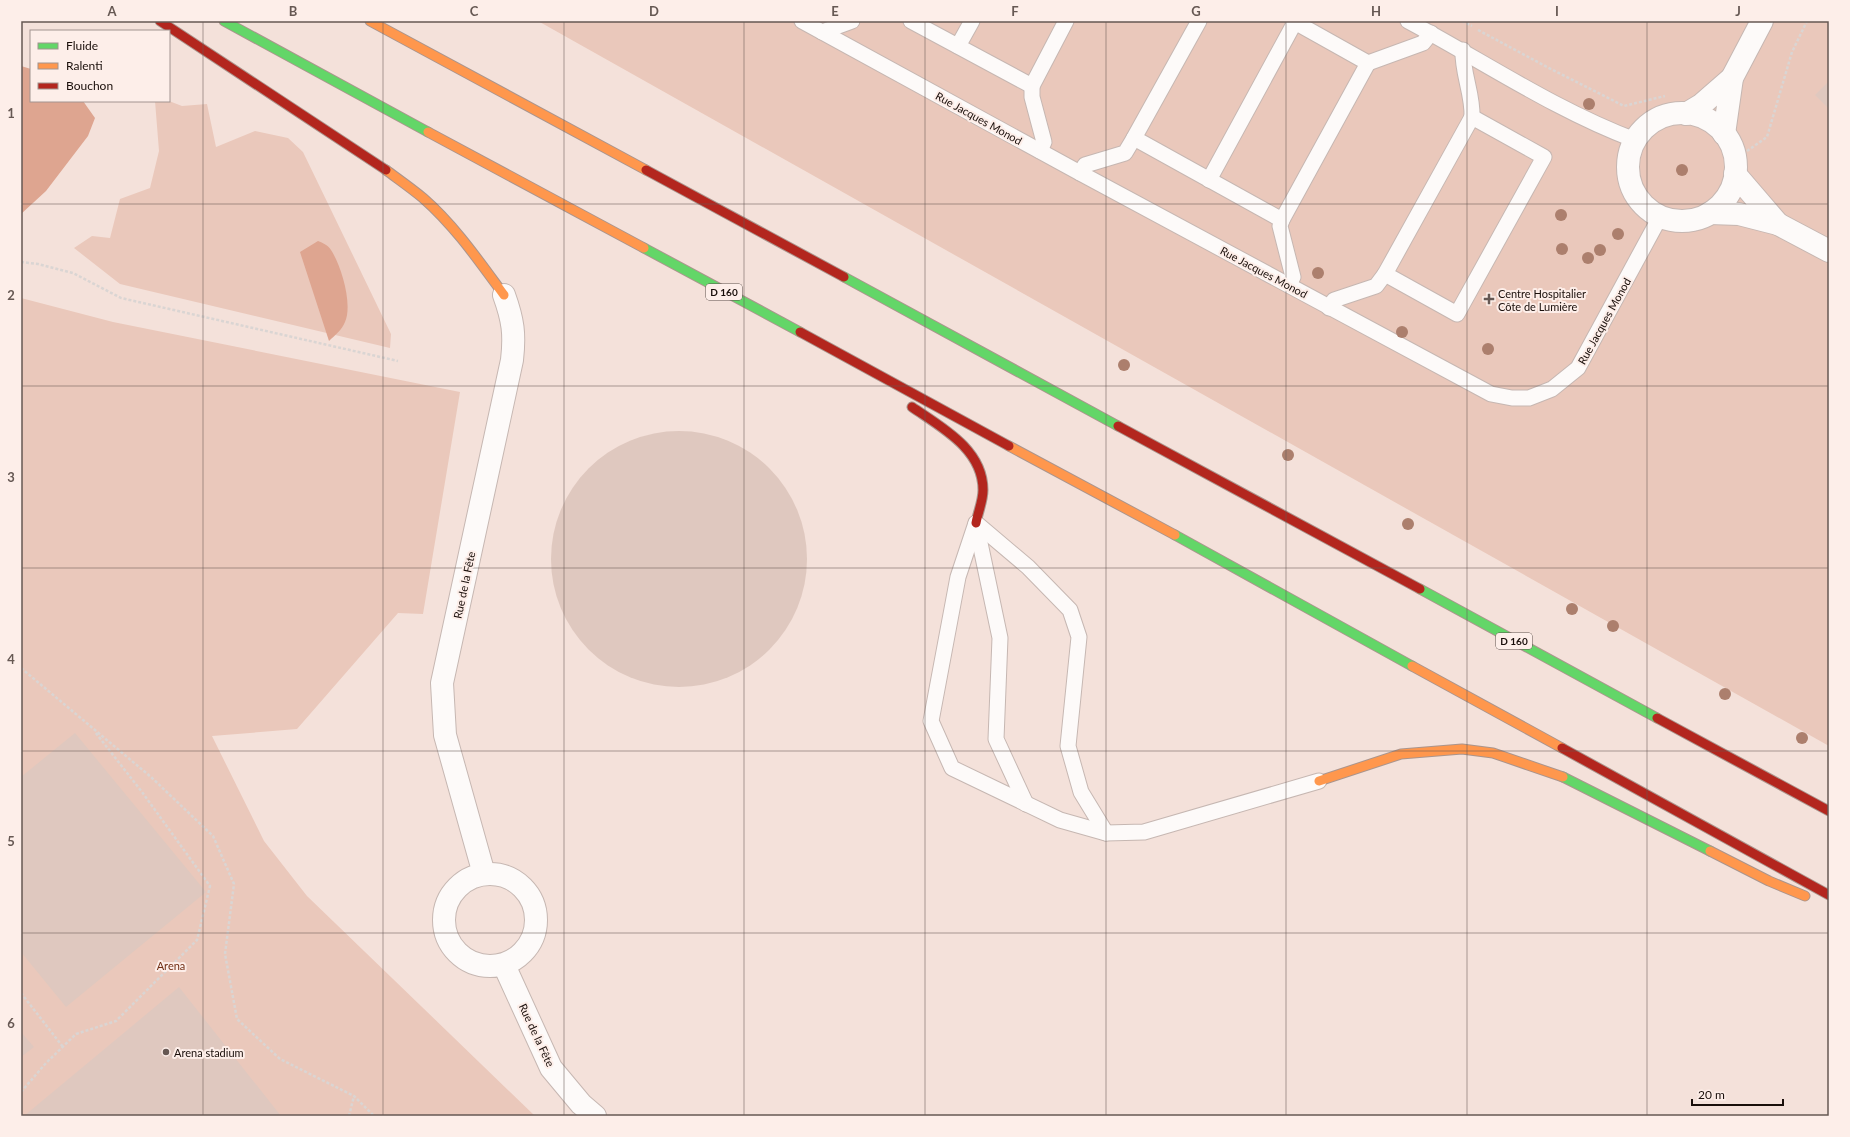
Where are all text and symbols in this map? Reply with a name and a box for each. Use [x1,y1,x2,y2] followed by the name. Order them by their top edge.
[106,3,117,19] text: A
[289,3,298,19] text: B
[470,3,479,19] text: C
[649,3,659,19] text: D
[831,3,839,19] text: E
[1011,3,1019,19] text: F
[1191,3,1201,19] text: G
[1371,3,1381,19] text: H
[1555,3,1559,19] text: I
[1735,3,1741,19] text: J
[30,30,170,102] legend
[66,38,98,53] text: Fluide
[66,58,103,73] text: Ralenti
[66,78,113,93] text: Bouchon
[934,89,1024,147] street label: Rue Jacques Monod
[7,105,15,121] text: 1
[1218,244,1310,300] street label: Rue Jacques Monod
[1575,276,1633,366] street label: Rue Jacques Monod
[706,284,742,300] road number: D 160
[7,287,15,303] text: 2
[1498,287,1586,313] place label: Centre Hospitalier Côte de Lumière
[1483,293,1495,305] marker: Centre Hospitalier Côte de Lumière
[7,469,15,485] text: 3
[451,550,477,620] street label: Rue de la Fête
[1496,633,1532,649] road number: D 160
[7,651,15,667] text: 4
[7,833,15,849] text: 5
[157,959,185,972] park label: Arena
[517,1001,557,1069] street label: Rue de la Fête
[7,1015,15,1031] text: 6
[174,1046,244,1059] place label: Arena stadium
[161,1047,171,1057] marker: Arena stadium
[1692,1081,1783,1107] scale bar
[1698,1087,1725,1102] text: 20 m

